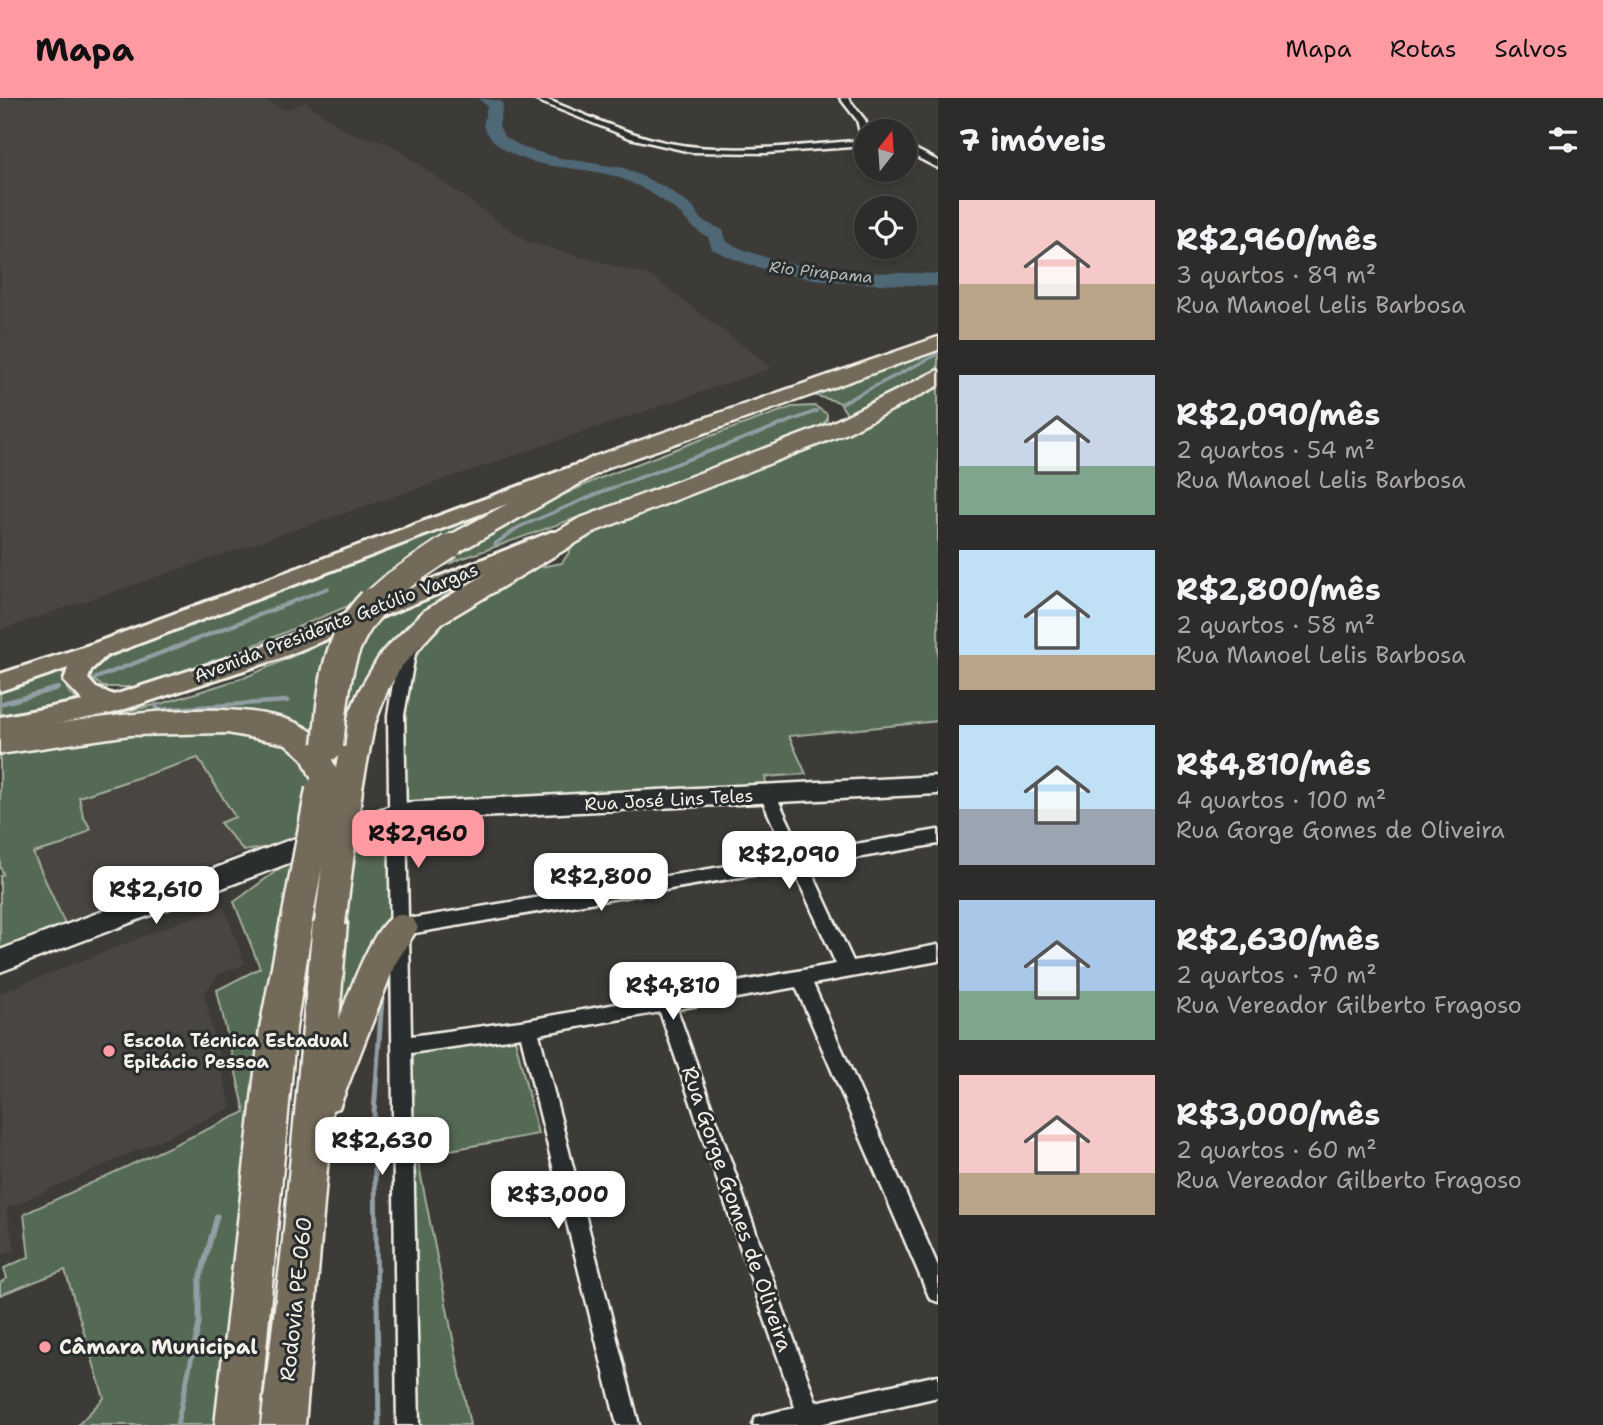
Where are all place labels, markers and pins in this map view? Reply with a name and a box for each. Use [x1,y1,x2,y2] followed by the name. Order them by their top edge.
[353,810,483,870] pin: R$2,960
[724,832,854,891] pin: R$2,090
[536,854,666,913] pin: R$2,800
[91,866,221,926] pin: R$2,610
[608,962,738,1022] pin: R$4,810
[123,1029,349,1074] place label: Escola Técnica Estadual Epitácio Pessoa
[101,1043,117,1059] marker: Escola Técnica Estadual Epitácio Pessoa
[317,1118,447,1177] pin: R$2,630
[493,1172,623,1231] pin: R$3,000
[59,1333,257,1361] place label: Câmara Municipal
[37,1339,53,1355] marker: Câmara Municipal

